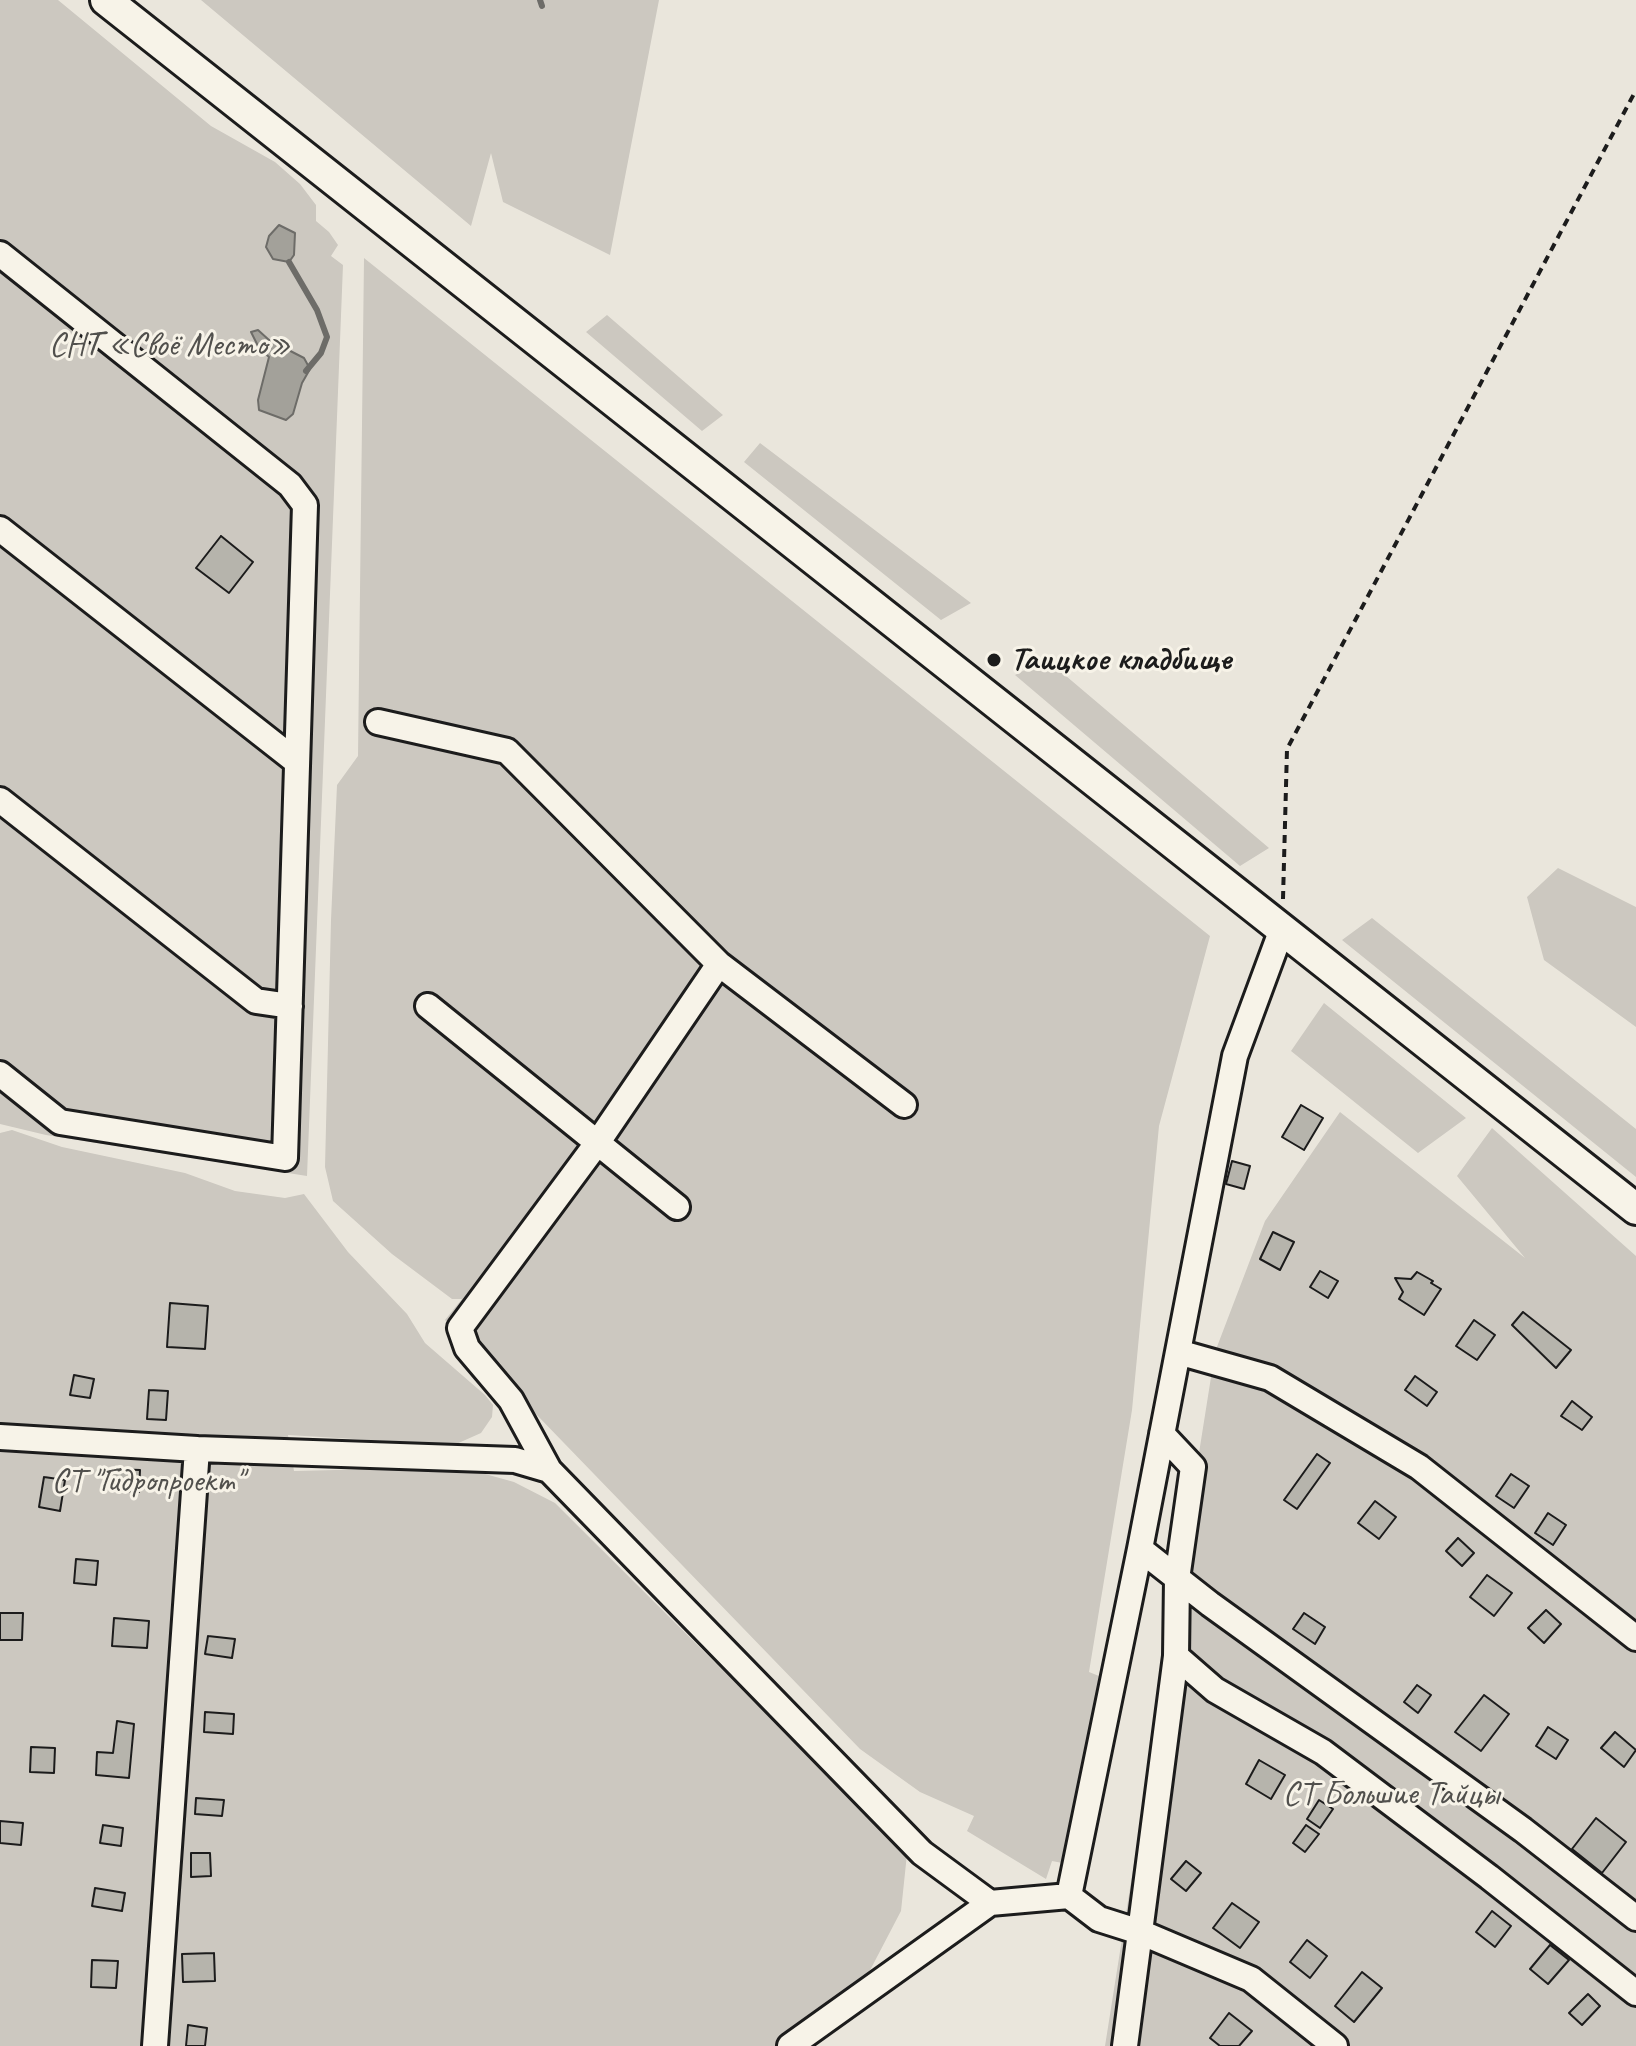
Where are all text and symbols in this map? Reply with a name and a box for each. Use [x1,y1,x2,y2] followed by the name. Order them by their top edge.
[49,326,291,366] park label: СНТ «Своё Место»
[1010,640,1231,680] place label: Таицкое кладбище
[985,651,1003,669] marker: Таицкое кладбище
[51,1462,243,1502] park label: СТ "Гидропроект"
[1283,1775,1499,1815] park label: СТ Большие Тайцы

